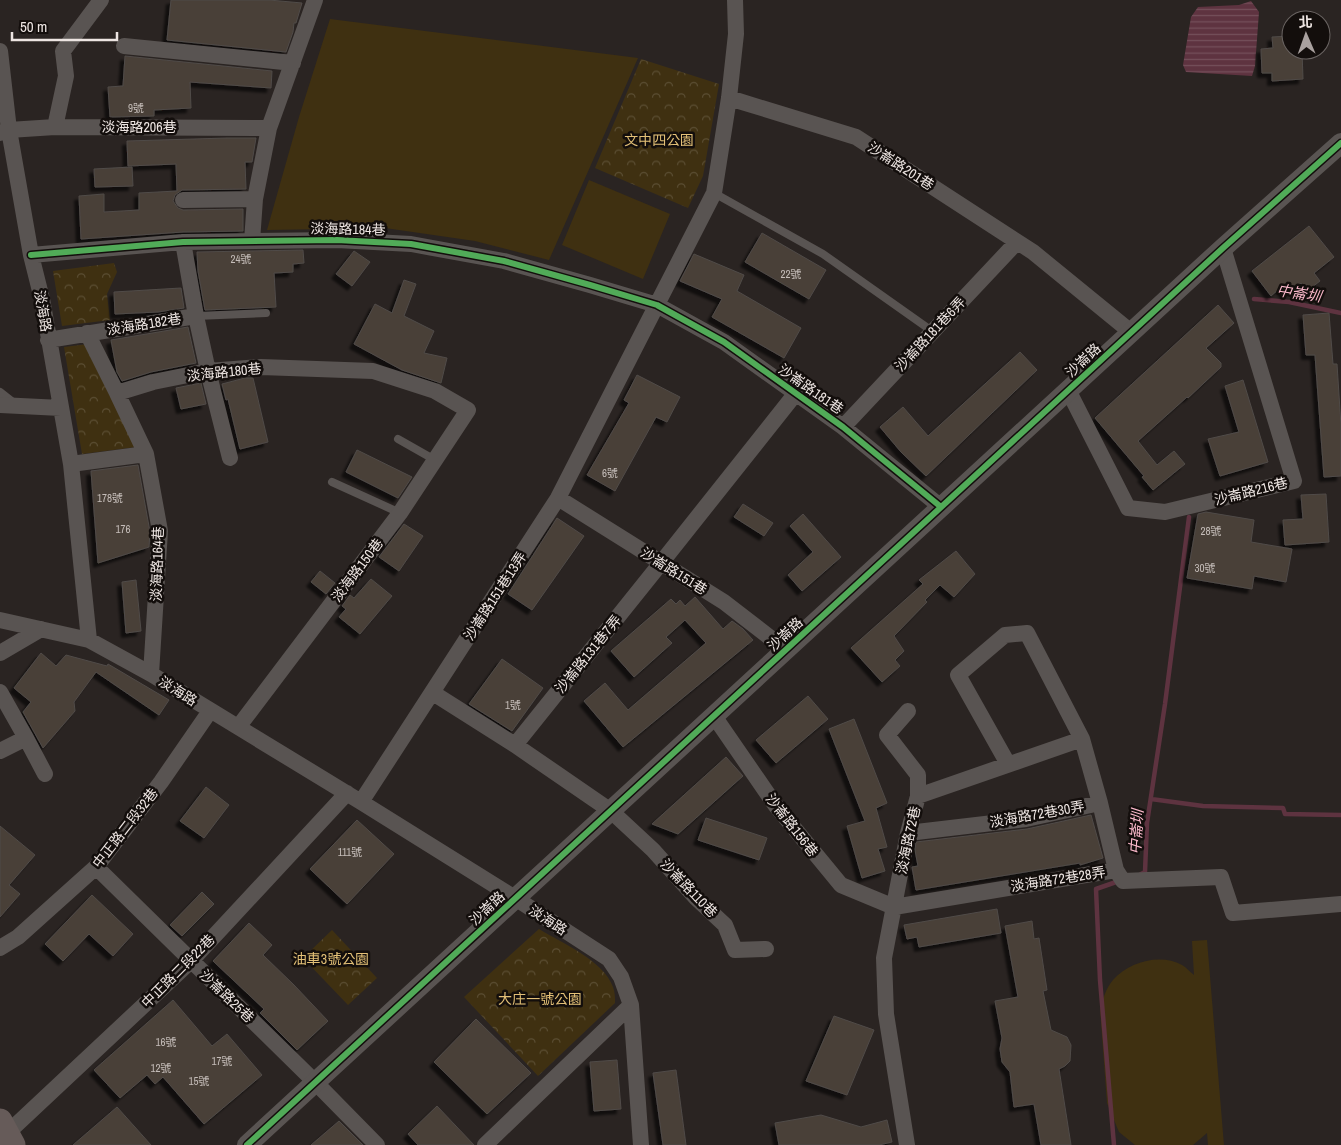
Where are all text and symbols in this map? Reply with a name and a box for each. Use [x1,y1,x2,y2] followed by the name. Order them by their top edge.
[12,10,118,42] scale bar
[1281,10,1331,60] north arrow
[1298,13,1313,31] text: 北
[20,16,47,37] text: 50 m
[128,101,144,115] house number: 9號
[101,118,177,136] street label: 淡海路206巷
[624,131,694,149] park label: 文中四公園
[865,138,937,194] street label: 沙崙路201巷
[310,219,386,239] street label: 淡海路184巷
[230,252,252,266] house number: 24號
[780,267,802,281] house number: 22號
[1275,279,1325,307] water label: 中崙圳
[30,289,56,333] street label: 淡海路
[891,293,969,375] street label: 沙崙路181巷6弄
[105,309,183,339] street label: 淡海路182巷
[1062,339,1104,381] street label: 沙崙路
[186,359,262,385] street label: 淡海路180巷
[775,360,847,418] street label: 沙崙路181巷
[602,466,618,480] house number: 6號
[1212,473,1290,509] street label: 沙崙路216巷
[97,491,123,505] house number: 178號
[115,522,131,536] house number: 176
[1200,524,1222,538] house number: 28號
[147,526,167,602] street label: 淡海路164巷
[327,535,387,605] street label: 淡海路150巷
[637,543,711,599] street label: 沙崙路151巷
[460,548,530,644] street label: 沙崙路151巷13弄
[1194,561,1216,575] house number: 30號
[551,611,625,697] street label: 沙崙路131巷7弄
[764,613,806,655] street label: 沙崙路
[155,672,201,710] street label: 淡海路
[505,698,521,712] house number: 1號
[88,784,162,872] street label: 中正路二段32巷
[762,790,822,860] street label: 沙崙路156巷
[988,797,1086,831] street label: 淡海路72巷30弄
[892,804,924,876] street label: 淡海路72巷
[1124,807,1148,855] water label: 中崙圳
[338,845,362,859] house number: 111號
[657,855,721,921] street label: 沙崙路110巷
[1009,863,1107,895] street label: 淡海路72巷28弄
[466,887,508,929] street label: 沙崙路
[525,901,571,939] street label: 淡海路
[137,930,219,1012] street label: 中正路二段22巷
[293,950,369,968] park label: 油車3號公園
[196,966,258,1026] street label: 沙崙路25巷
[498,990,582,1008] park label: 大庄一號公園
[155,1035,177,1049] house number: 16號
[211,1054,233,1068] house number: 17號
[150,1061,172,1075] house number: 12號
[188,1074,210,1088] house number: 15號

